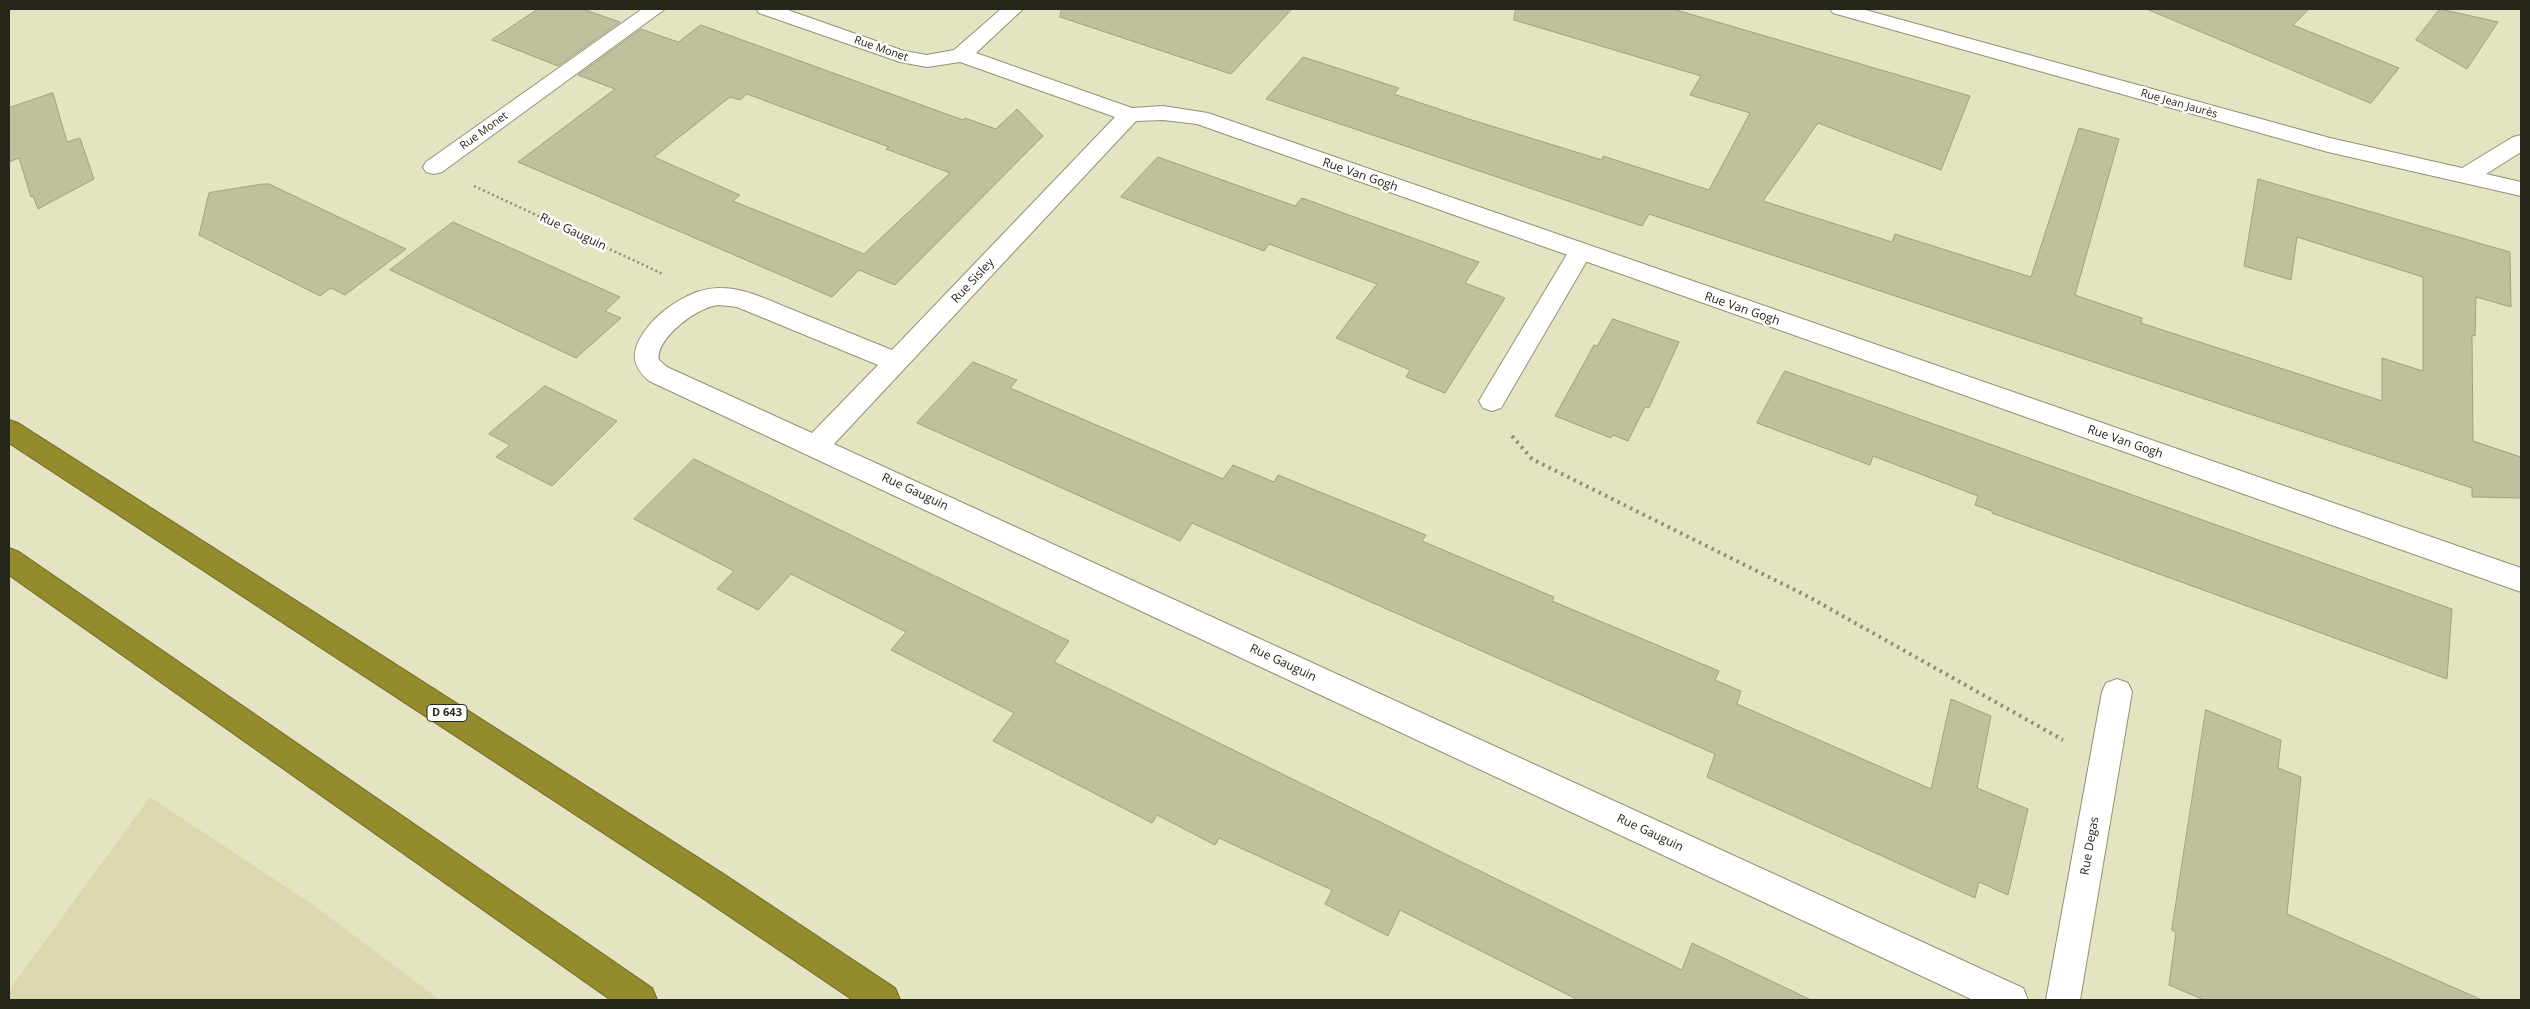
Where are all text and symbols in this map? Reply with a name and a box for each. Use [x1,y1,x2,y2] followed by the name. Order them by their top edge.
[852,34,910,64] street label: Rue Monet
[2139,87,2219,121] street label: Rue Jean Jaurès
[457,109,511,153] street label: Rue Monet
[1320,155,1400,195] street label: Rue Van Gogh
[537,210,609,254] street label: Rue Gauguin
[949,256,997,306] street label: Rue Sisley
[1702,289,1782,329] street label: Rue Van Gogh
[2085,422,2165,462] street label: Rue Van Gogh
[879,470,951,514] street label: Rue Gauguin
[1247,641,1319,685] street label: Rue Gauguin
[427,704,467,721] road number: D 643
[1614,811,1686,855] street label: Rue Gauguin
[2078,816,2102,876] street label: Rue Degas

